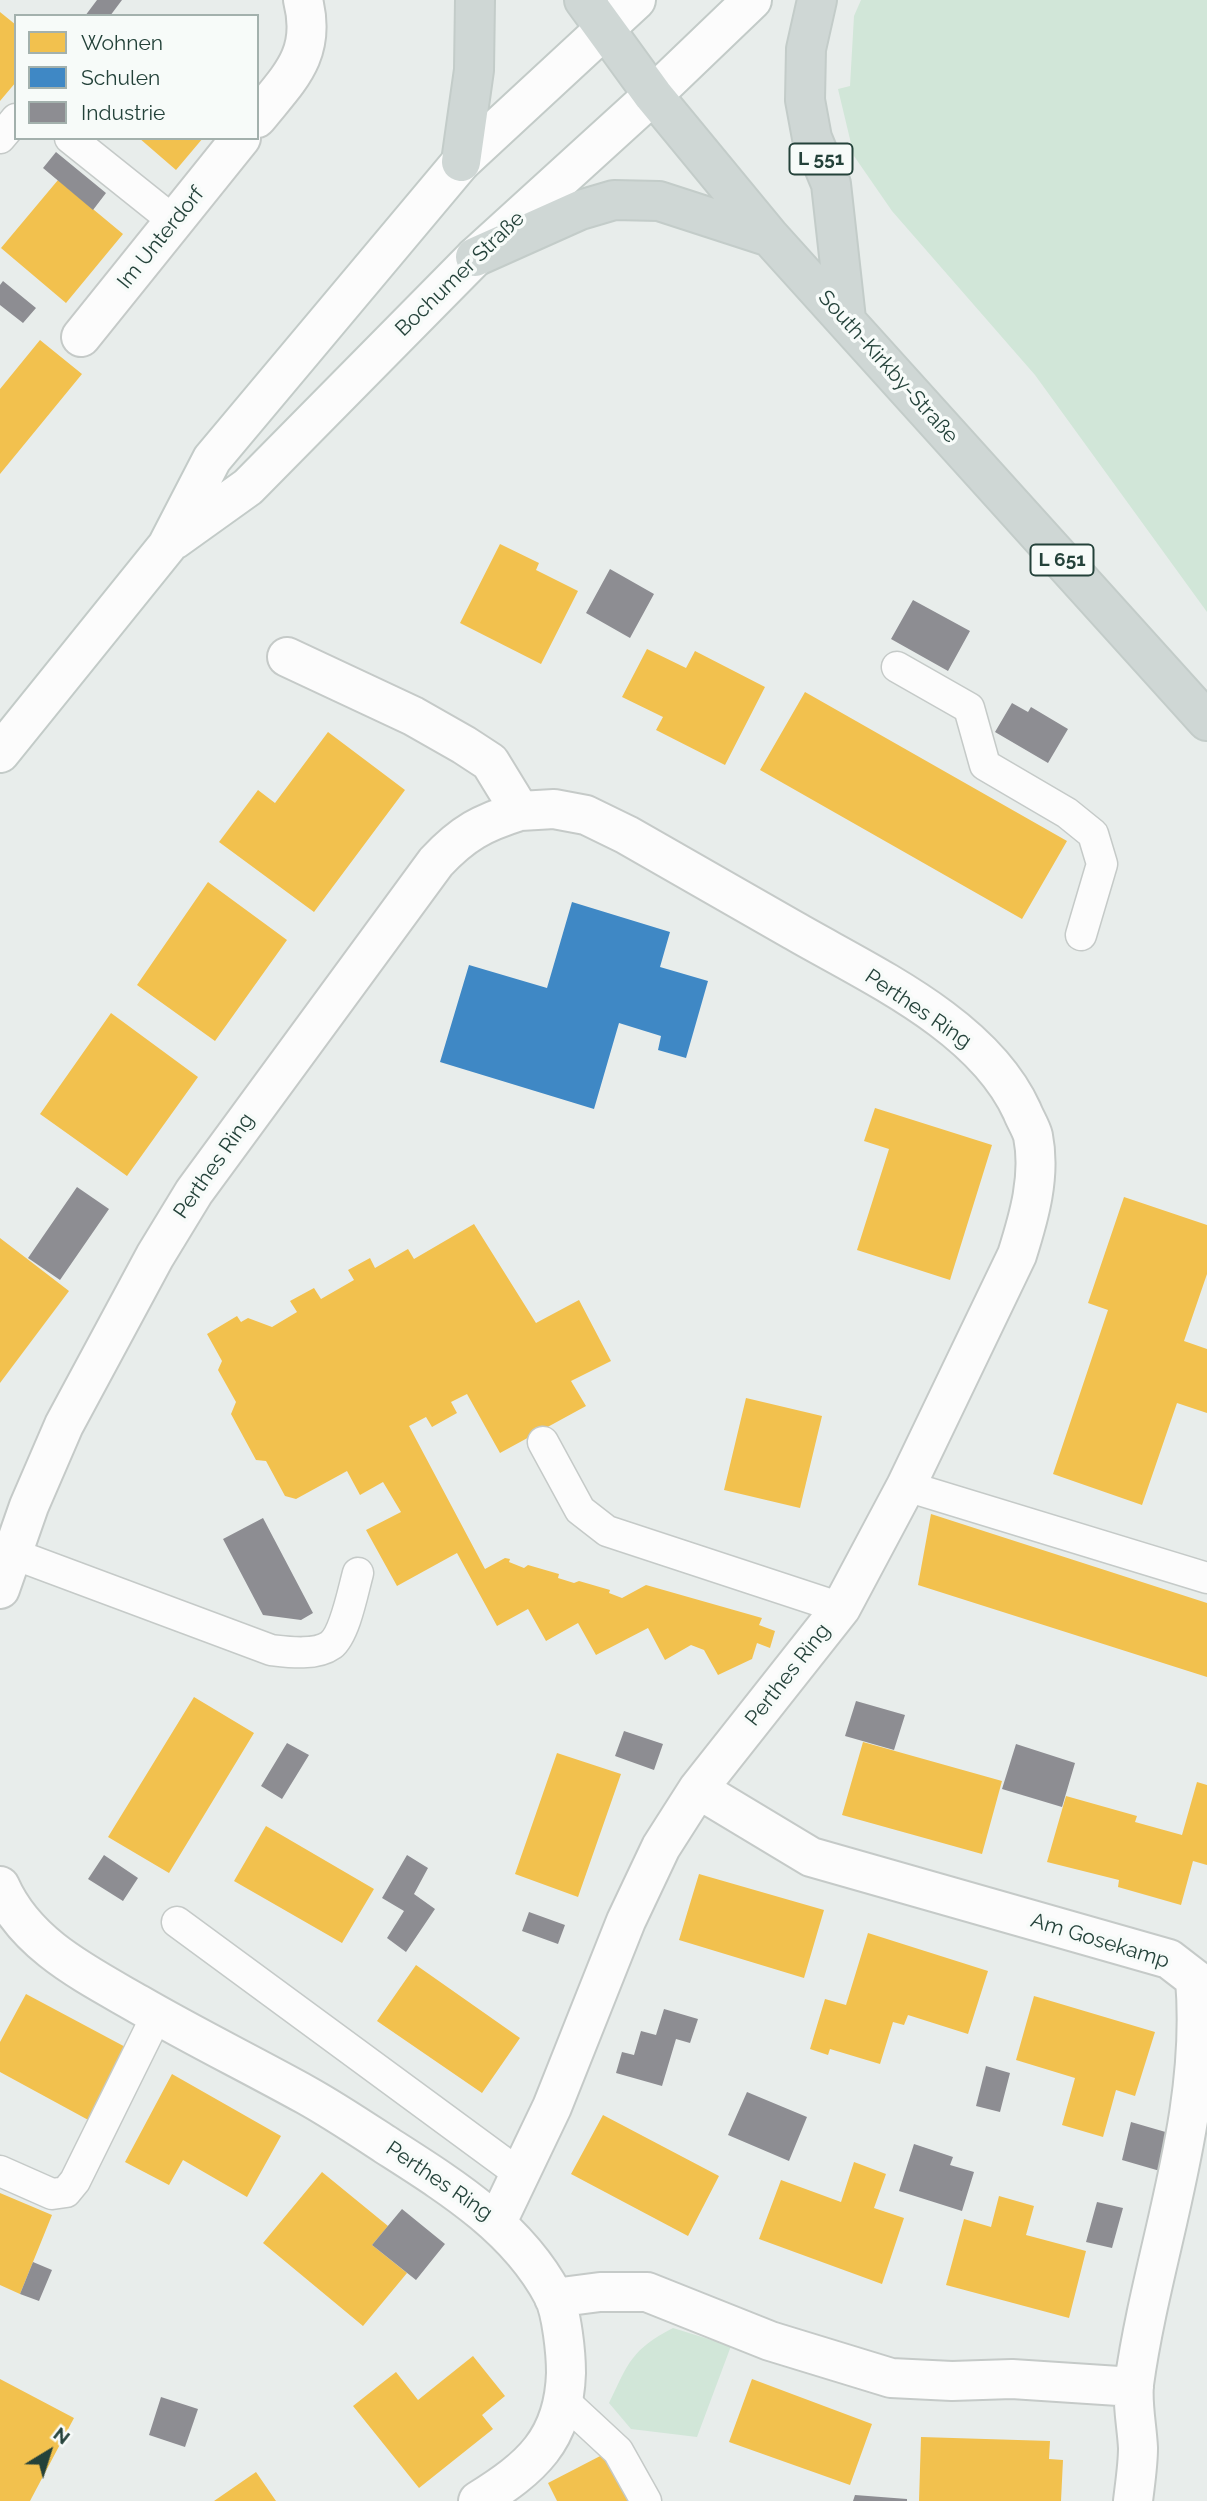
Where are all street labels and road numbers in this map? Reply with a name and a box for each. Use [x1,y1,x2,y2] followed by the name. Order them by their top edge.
[790,144,852,174] road number: L 551
[112,182,210,294] street label: Im Unterdorf
[390,206,530,342] street label: Bochumer Straße
[813,285,963,449] street label: South-Kirkby-Straße
[1030,544,1094,576] road number: L 651
[860,964,976,1054] street label: Perthes Ring
[168,1108,260,1224] street label: Perthes Ring
[740,1619,836,1731] street label: Perthes Ring
[1028,1908,1172,1974] street label: Am Gosekamp
[381,2136,497,2226] street label: Perthes Ring

